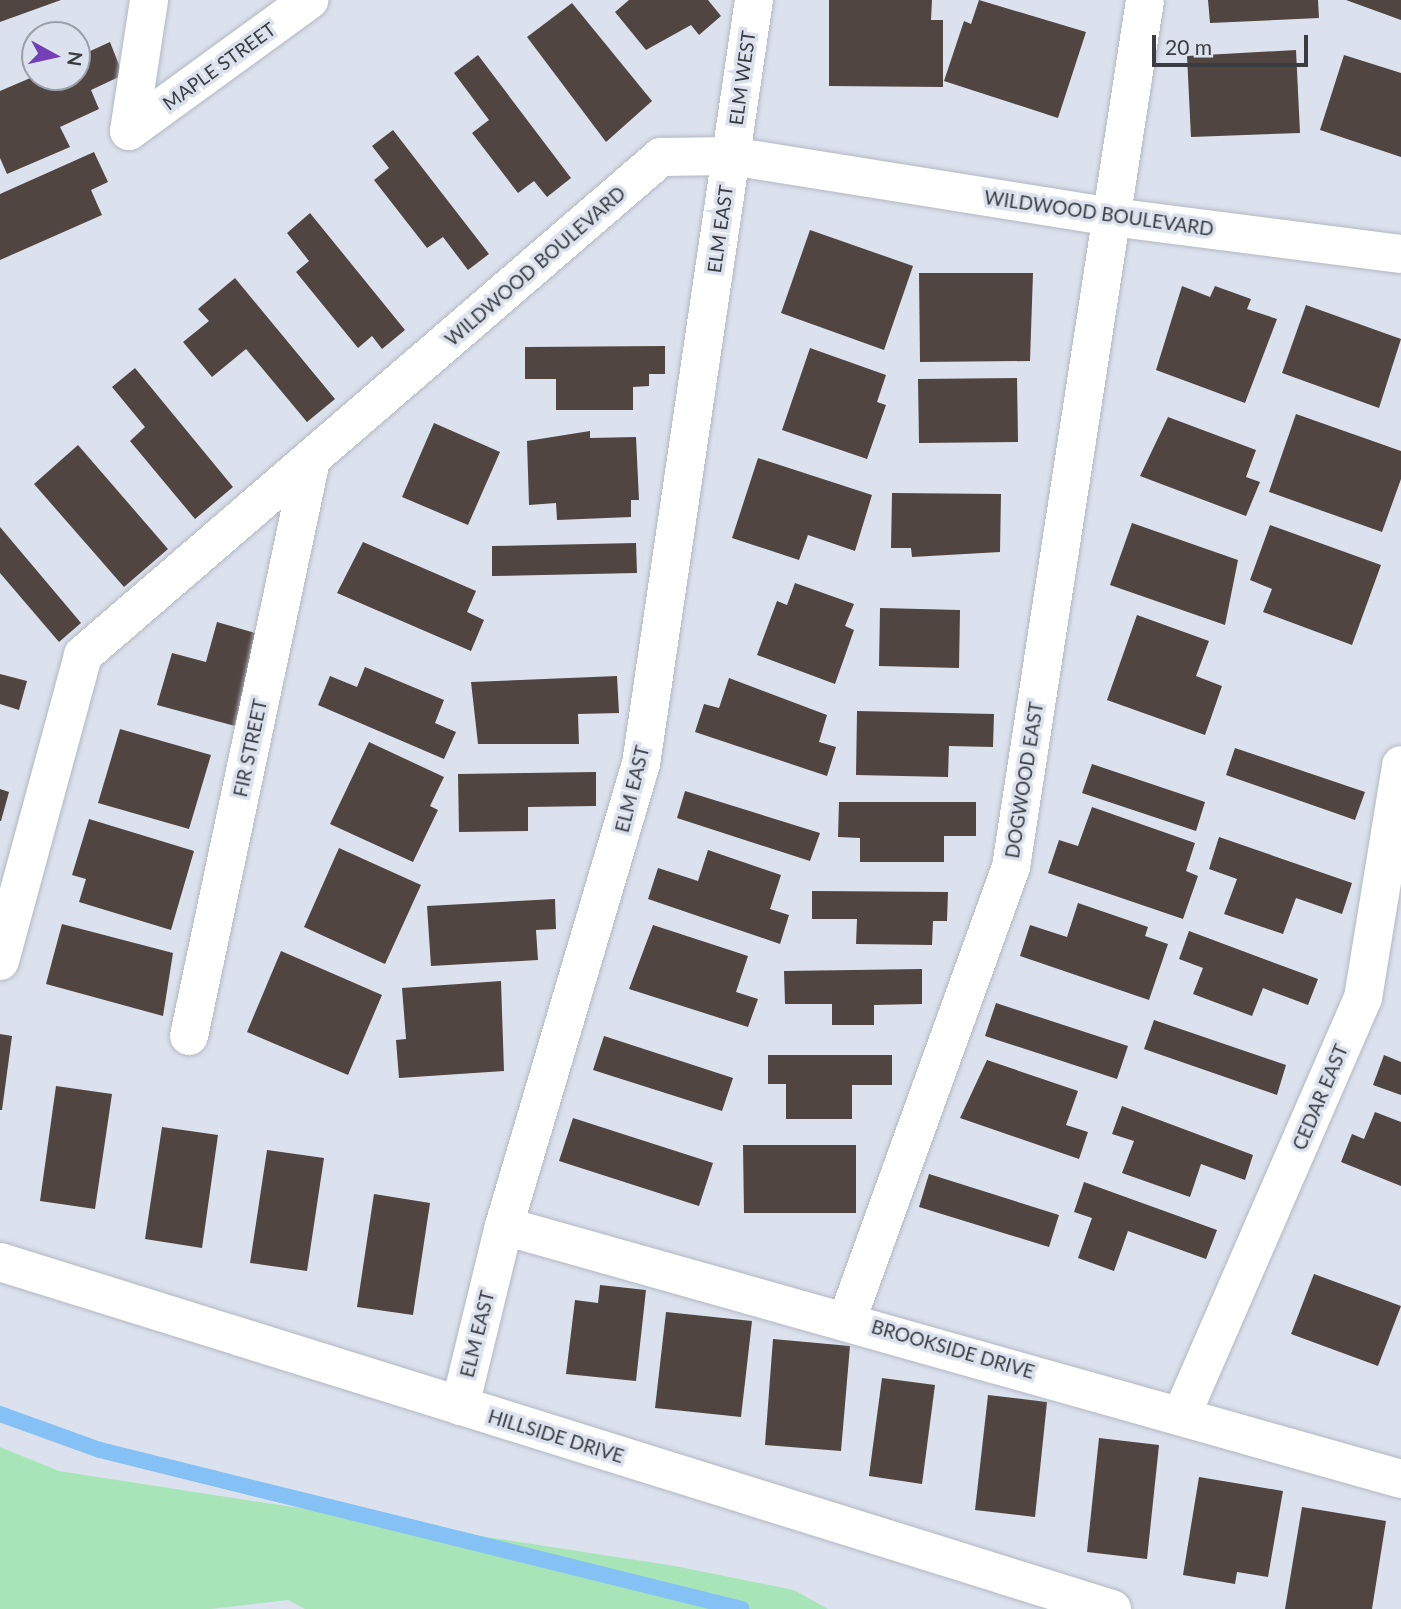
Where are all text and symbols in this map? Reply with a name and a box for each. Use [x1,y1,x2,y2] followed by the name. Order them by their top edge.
[158,17,280,115] street label: MAPLE STREET
[21,21,91,91] north arrow
[1156,21,1312,65] scale bar
[724,29,760,127] street label: ELM WEST
[1165,34,1212,59] text: 20 m
[63,50,88,68] text: N
[440,181,630,351] street label: WILDWOOD BOULEVARD
[703,184,737,274] street label: ELM EAST
[983,186,1215,240] street label: WILDWOOD BOULEVARD
[229,697,271,799] street label: FIR STREET
[1000,700,1048,860] street label: DOGWOOD EAST
[610,743,654,835] street label: ELM EAST
[1287,1041,1353,1153] street label: CEDAR EAST
[455,1288,499,1380] street label: ELM EAST
[869,1315,1037,1383] street label: BROOKSIDE DRIVE
[485,1405,627,1467] street label: HILLSIDE DRIVE

